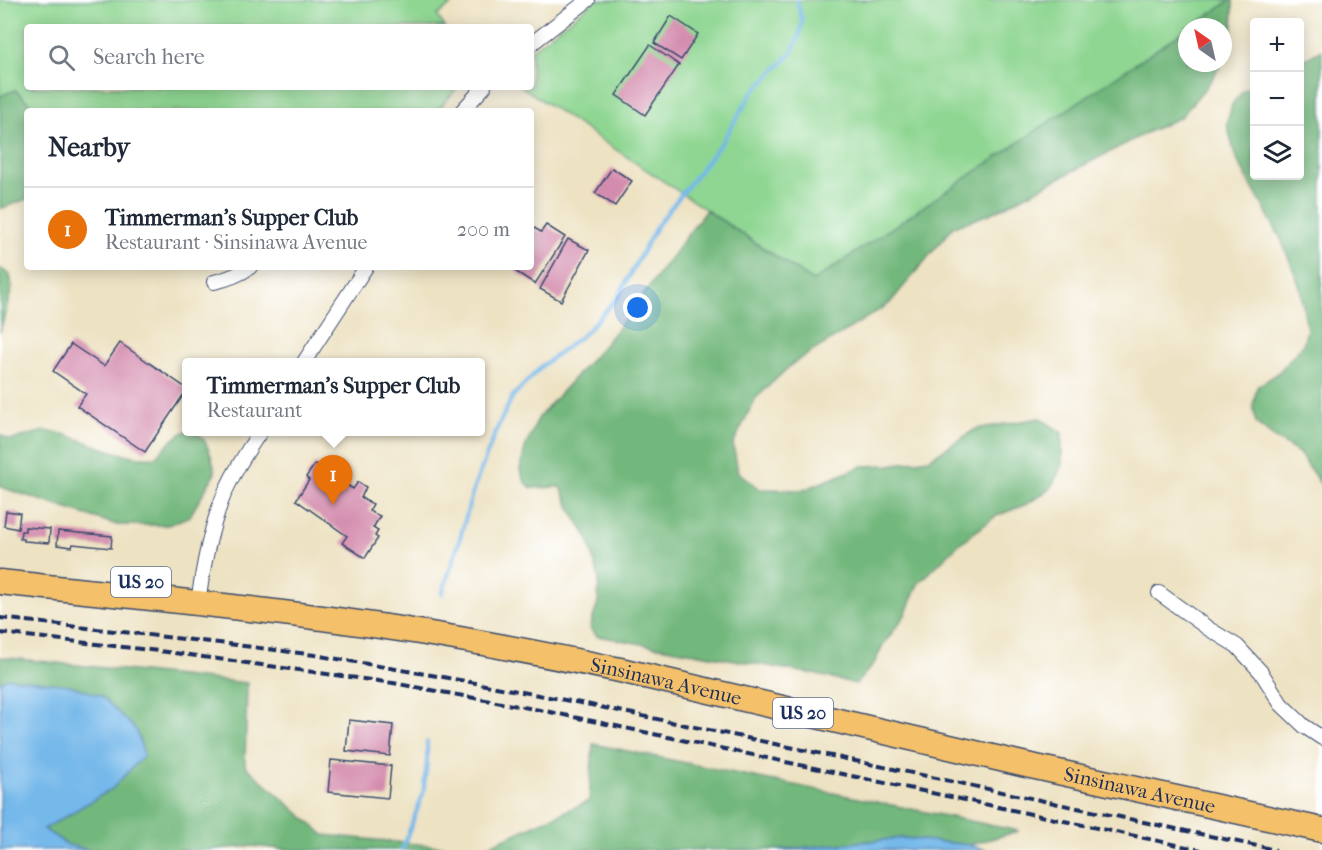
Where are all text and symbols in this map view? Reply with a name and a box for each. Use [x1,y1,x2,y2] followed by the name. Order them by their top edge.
[1178,18,1232,72] north arrow
[1250,18,1304,180] map controls
[1250,18,1304,72] button: +
[24,24,534,90] search box
[45,41,78,74] icon: search
[93,44,205,70] text: Search here
[1250,72,1304,126] button: −
[1250,126,1304,180] button: layers
[48,132,130,163] text: Nearby
[105,205,358,231] text: Timmerman's Supper Club
[64,218,71,241] text: 1
[457,218,510,241] text: 200 m
[105,231,367,254] text: Restaurant · Sinsinawa Avenue
[623,293,652,322] your location
[182,358,485,436] popup
[207,373,460,399] text: Timmerman's Supper Club
[207,399,302,422] text: Restaurant
[314,456,352,505] pin: 1
[111,567,171,597] road number: US 20
[588,653,744,710] street label: Sinsinawa Avenue
[773,698,833,728] road number: US 20
[1062,763,1218,818] street label: Sinsinawa Avenue

